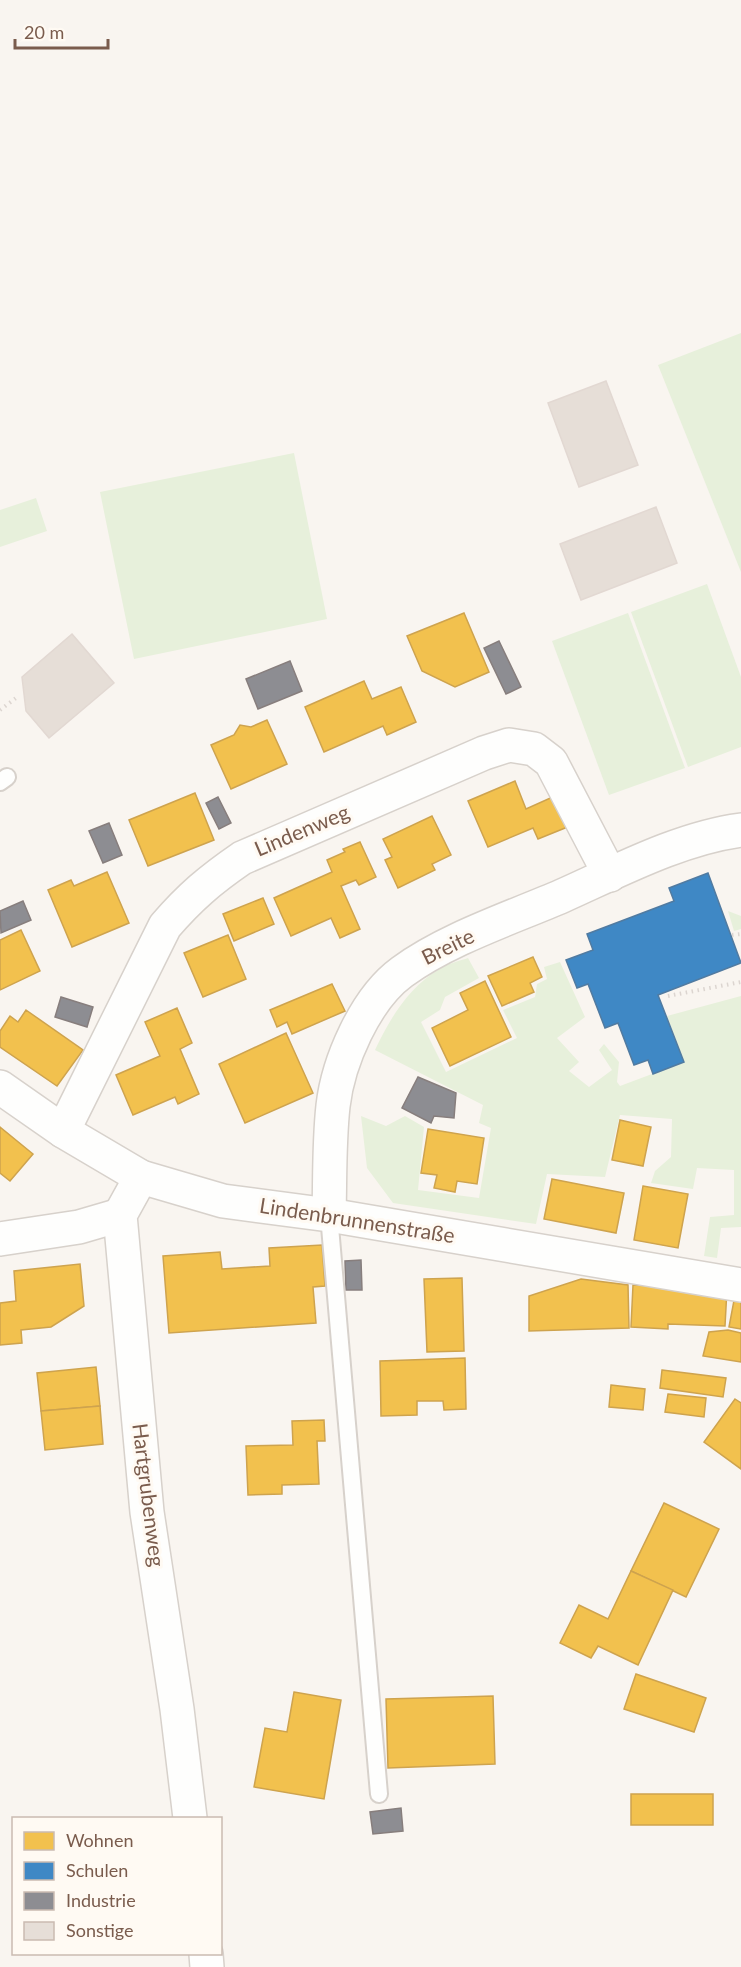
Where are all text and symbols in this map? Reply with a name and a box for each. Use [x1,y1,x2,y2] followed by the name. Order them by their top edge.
[15,12,108,50] scale bar
[24,21,64,43] text: 20 m
[250,798,353,861] street label: Lindenweg
[417,922,478,969] street label: Breite
[258,1192,457,1247] street label: Lindenbrunnenstraße
[128,1422,171,1568] street label: Hartgrubenweg
[12,1817,222,1955] legend
[66,1829,133,1851] text: Wohnen
[66,1859,128,1881] text: Schulen
[66,1889,136,1911] text: Industrie
[66,1919,134,1941] text: Sonstige

